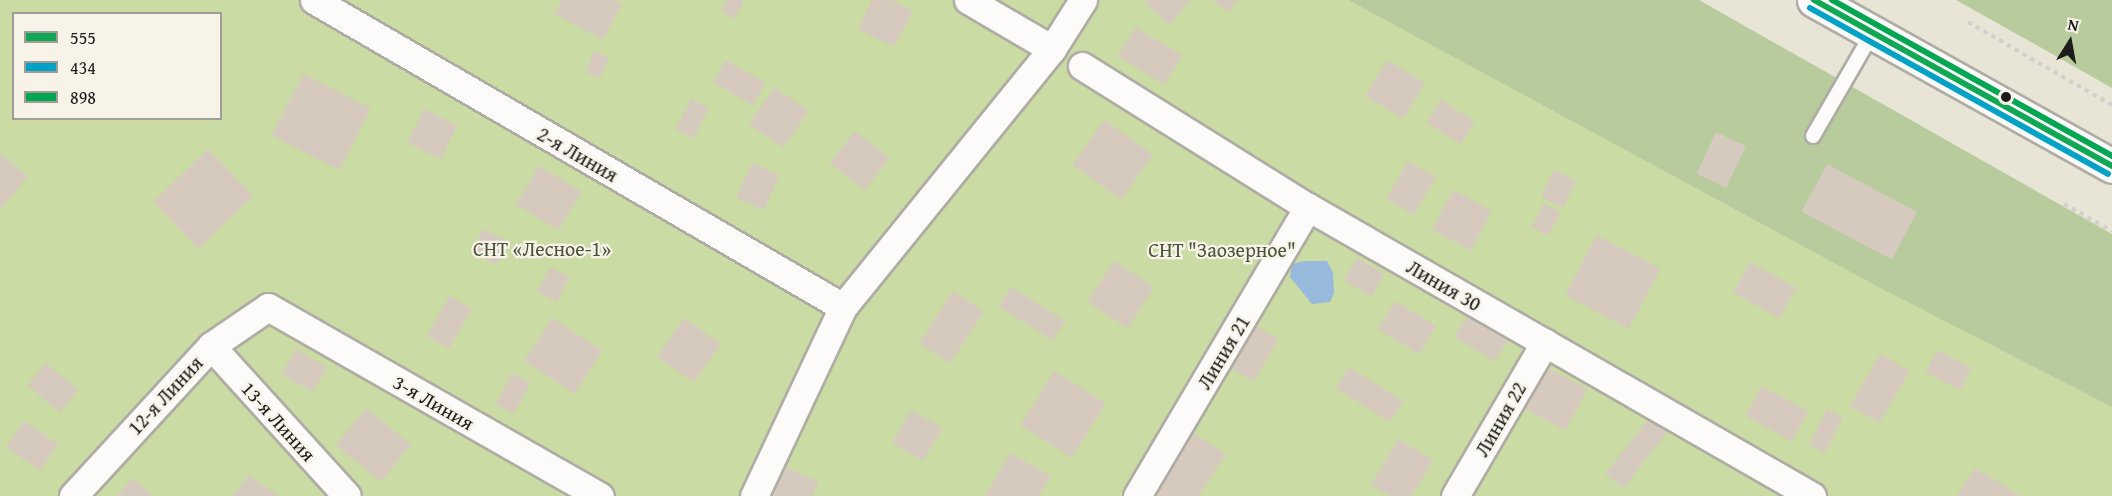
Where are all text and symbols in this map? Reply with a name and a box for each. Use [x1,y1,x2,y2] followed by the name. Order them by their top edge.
[12,12,222,120] legend
[2040,12,2100,72] north arrow
[2066,12,2081,37] text: N
[70,24,96,51] text: 555
[70,54,96,81] text: 434
[70,84,96,111] text: 898
[2000,91,2012,103] unlabelled marker
[533,121,623,187] street label: 2-я Линия
[473,236,611,260] park label: СНТ «Лесное-1»
[1148,237,1296,261] park label: СНТ "Заозерное"
[1403,254,1485,316] street label: Линия 30
[1192,311,1254,393] street label: Линия 21
[123,351,207,439] street label: 12-я Линия
[389,369,479,435] street label: 3-я Линия
[237,376,321,466] street label: 13-я Линия
[1469,378,1531,460] street label: Линия 22

